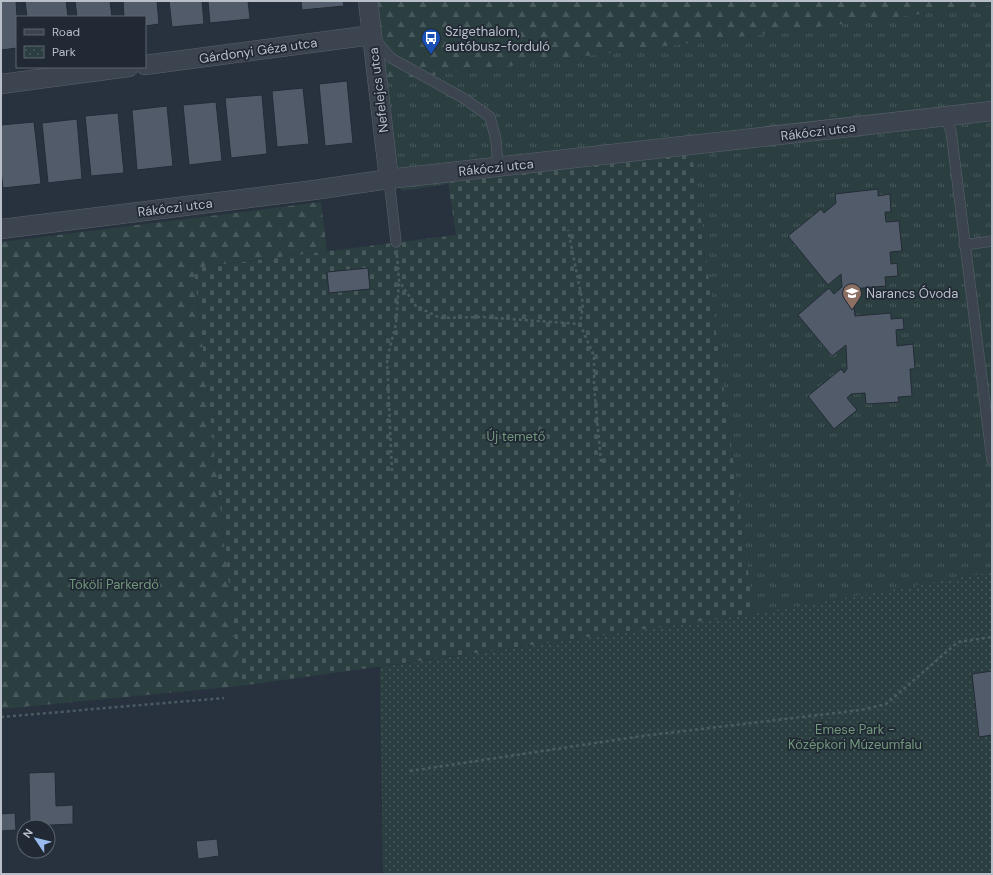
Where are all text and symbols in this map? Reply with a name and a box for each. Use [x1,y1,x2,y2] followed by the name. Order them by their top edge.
[16,16,146,68] legend
[445,23,550,55] place label: Szigethalom, autóbusz-forduló
[52,24,80,40] text: Road
[420,27,442,55] bus stop icon: Szigethalom, autóbusz-forduló
[198,34,318,67] street label: Gárdonyi Géza utca
[52,44,76,60] text: Park
[365,46,392,133] street label: Nefelejcs utca
[780,118,856,145] street label: Rákóczi utca
[458,155,534,180] street label: Rákóczi utca
[137,194,213,221] street label: Rákóczi utca
[841,282,863,310] school or university icon: Narancs Óvoda
[866,285,958,302] place label: Narancs Óvoda
[487,427,546,445] park label: Új temető
[69,576,159,593] park label: Tököli Parkerdő
[788,721,922,753] park label: Emese Park - Középkori Múzeumfalu
[16,819,56,859] north arrow
[20,826,36,841] text: N

